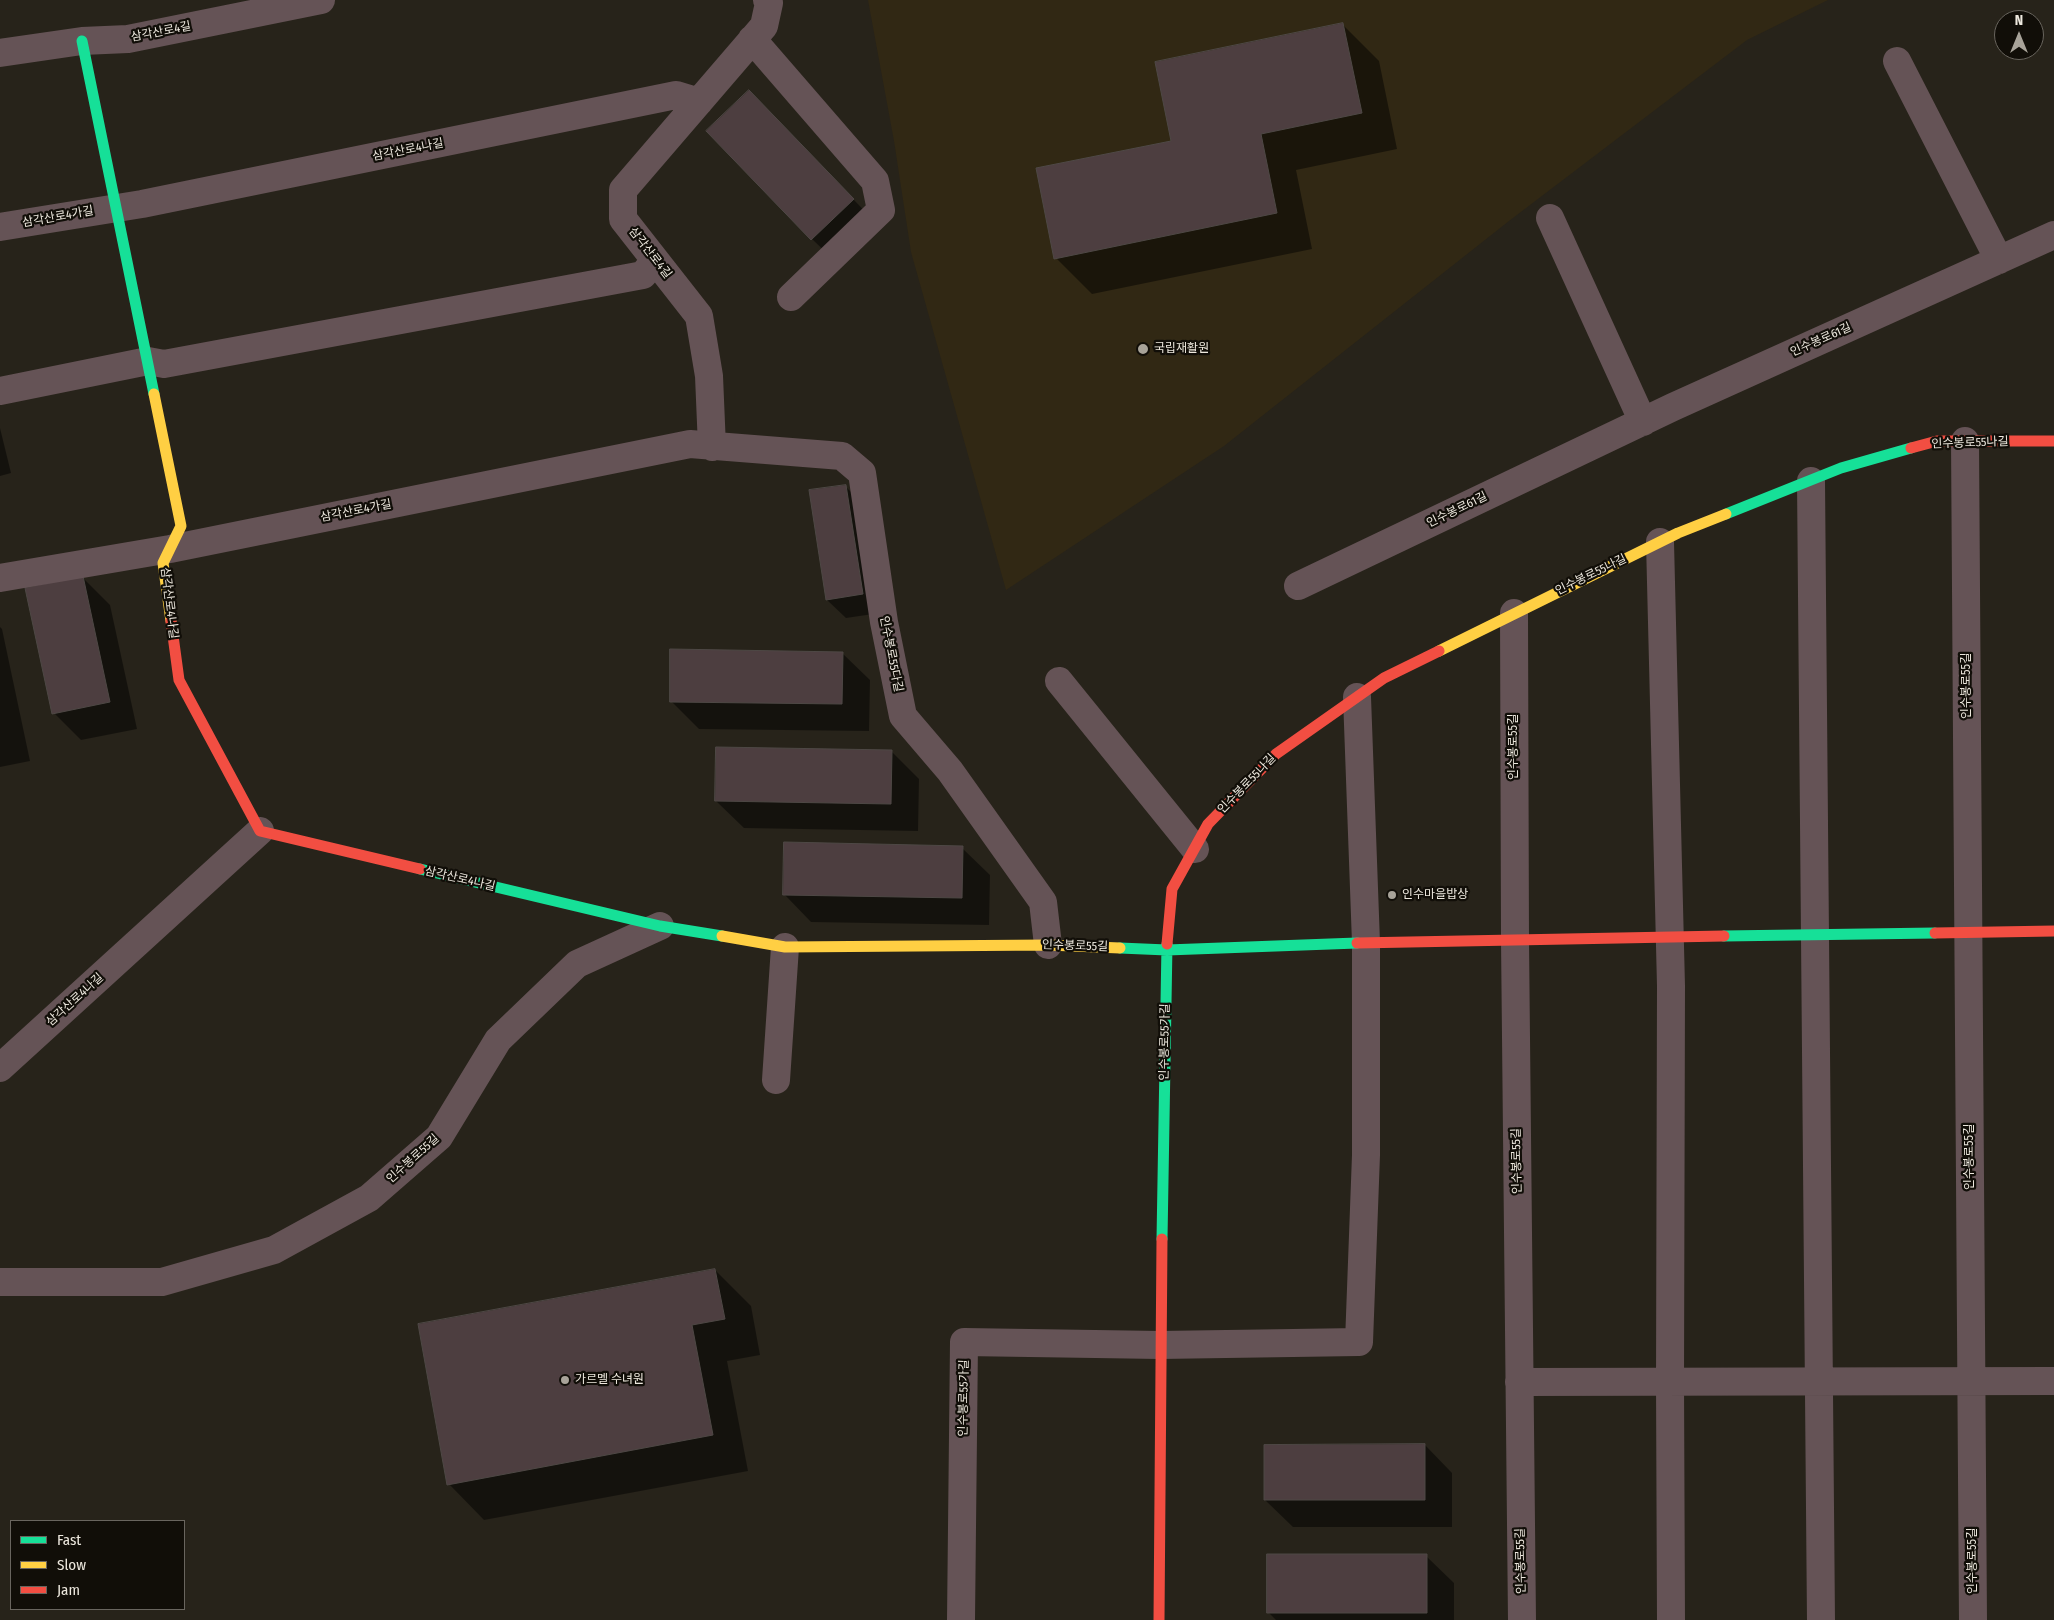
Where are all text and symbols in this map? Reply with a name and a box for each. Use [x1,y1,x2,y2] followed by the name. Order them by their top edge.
[1994,10,2044,60] north arrow
[2015,12,2023,29] text: N
[130,19,192,45] street label: 삼각산로4길
[371,136,445,164] street label: 삼각산로4나길
[21,204,95,230] street label: 삼각산로4가길
[626,225,674,281] street label: 삼각산로4길
[1788,320,1854,360] street label: 인수봉로61길
[1136,342,1150,356] marker: 국립재활원
[1154,342,1209,356] place label: 국립재활원
[1931,434,2009,452] street label: 인수봉로55나길
[1425,489,1489,531] street label: 인수봉로61길
[319,497,393,525] street label: 삼각산로4가길
[1553,552,1629,598] street label: 인수봉로55나길
[157,566,181,640] street label: 삼각산로4나길
[877,615,905,693] street label: 인수봉로55다길
[1960,653,1974,719] street label: 인수봉로55길
[1507,714,1521,780] street label: 인수봉로55길
[1215,751,1279,817] street label: 인수봉로55나길
[423,864,497,894] street label: 삼각산로4나길
[1402,888,1468,902] place label: 인수마을밥상
[1386,889,1398,901] marker: 인수마을밥상
[1042,938,1108,954] street label: 인수봉로55길
[43,971,107,1029] street label: 삼각산로4나길
[1157,1003,1173,1081] street label: 인수봉로55가길
[1963,1124,1977,1190] street label: 인수봉로55길
[1509,1128,1525,1194] street label: 인수봉로55길
[384,1132,442,1186] street label: 인수봉로55길
[956,1359,972,1437] street label: 인수봉로55가길
[575,1373,644,1387] place label: 가르멜 수녀원
[559,1374,571,1386] marker: 가르멜 수녀원
[10,1520,185,1610] legend
[1513,1528,1529,1594] street label: 인수봉로55길
[1966,1528,1980,1594] street label: 인수봉로55길
[57,1531,81,1549] text: Fast
[57,1556,86,1574] text: Slow
[57,1581,80,1599] text: Jam

